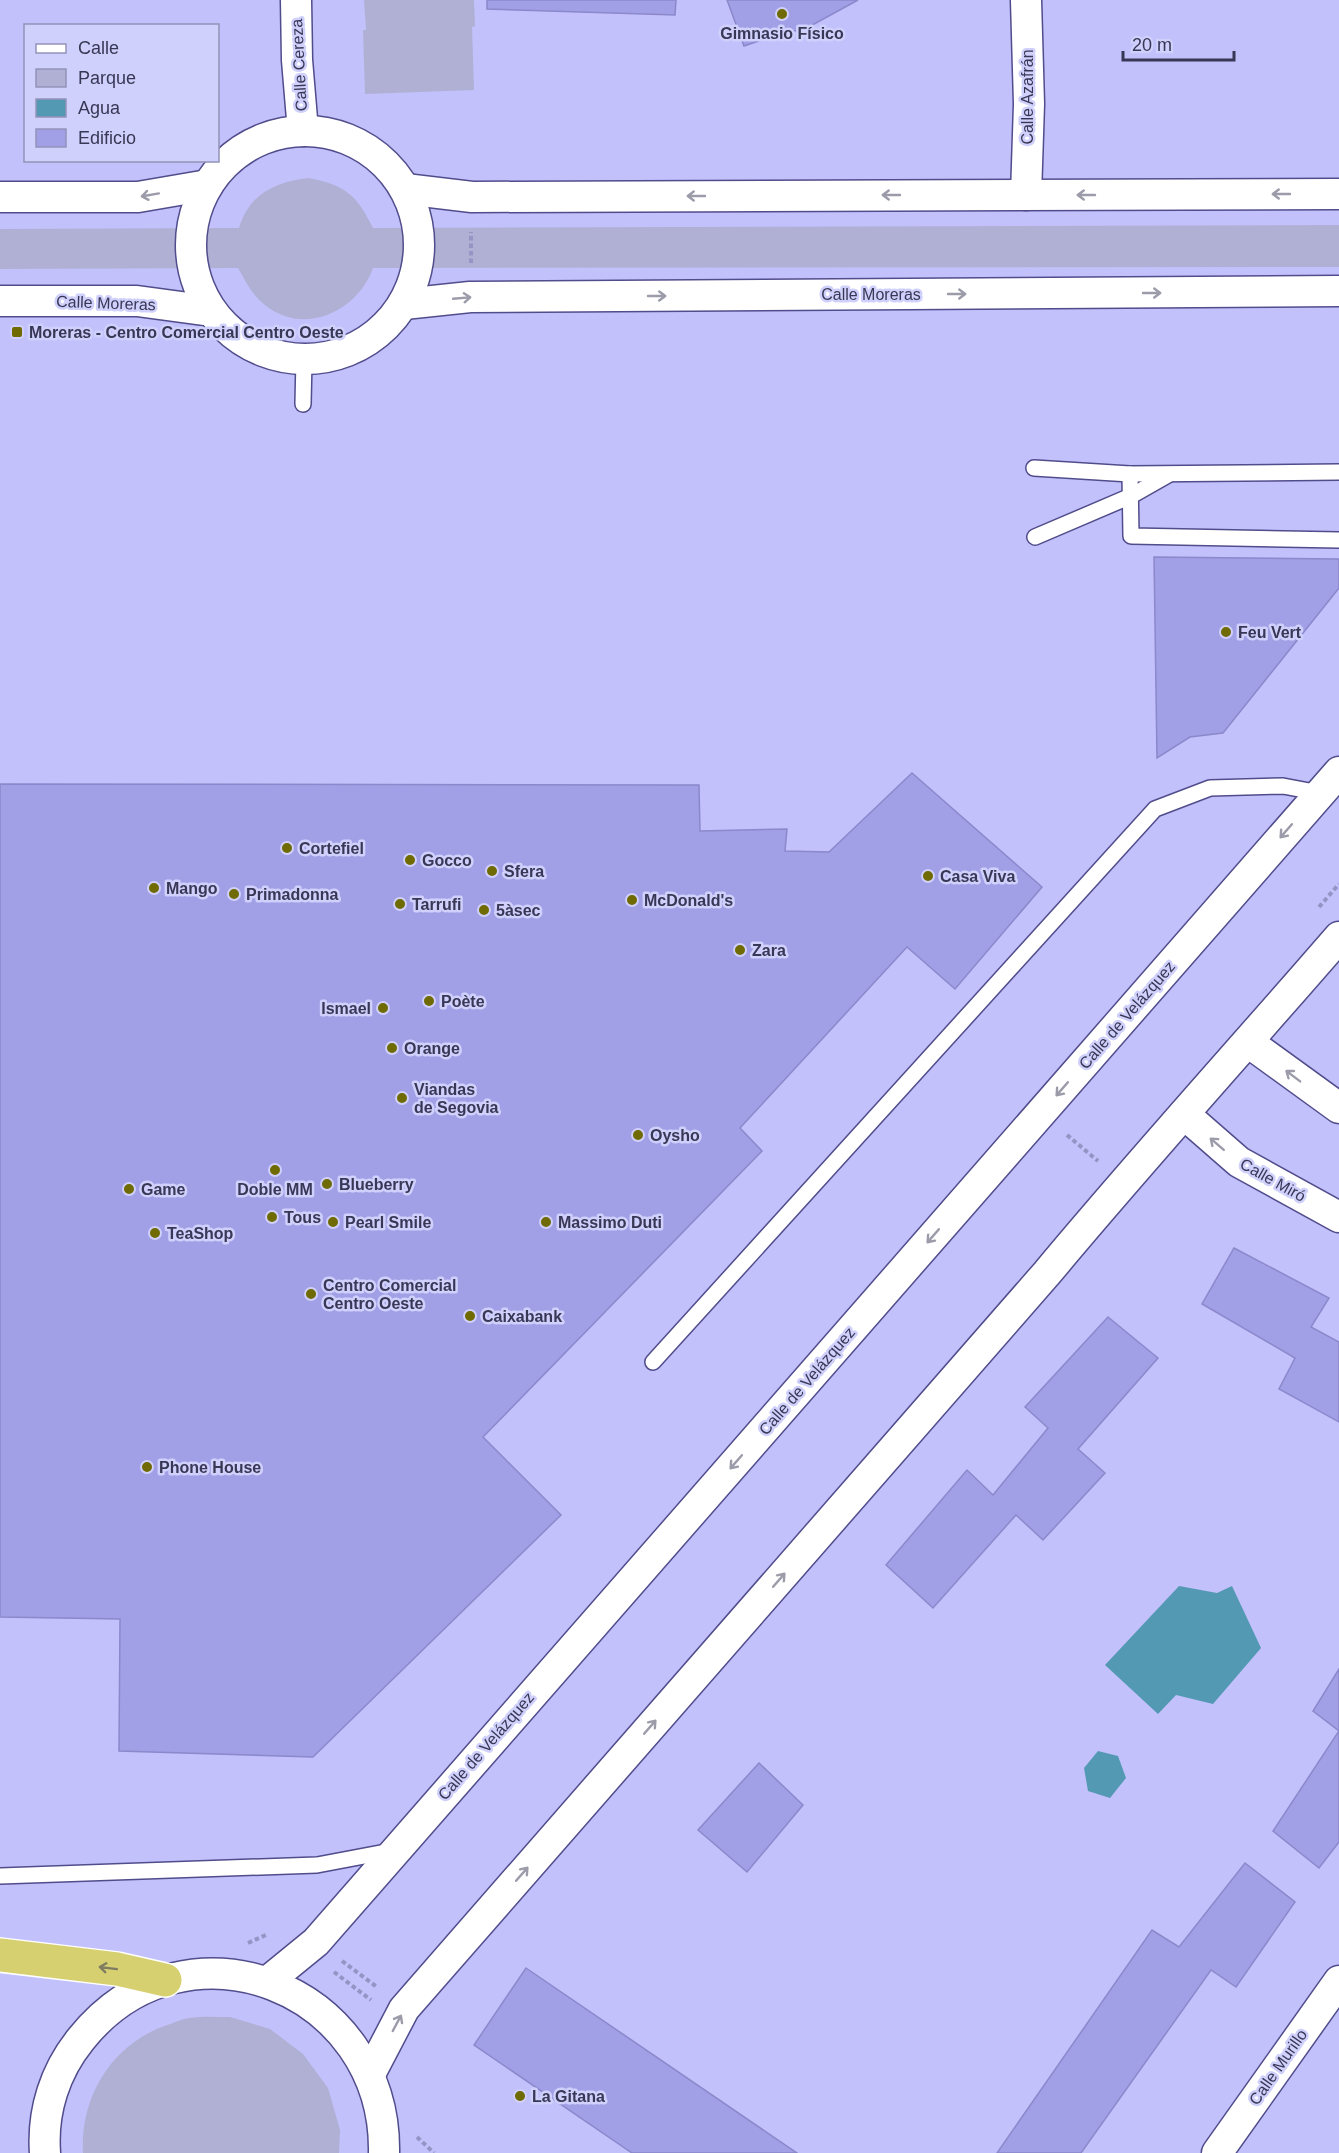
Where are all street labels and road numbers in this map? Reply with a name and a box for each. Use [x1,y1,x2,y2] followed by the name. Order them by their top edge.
[288,18,310,112] street label: Calle Cereza
[1019,49,1036,145] street label: Calle Azafrán
[821,286,921,303] street label: Calle Moreras
[56,293,156,313] street label: Calle Moreras
[1076,958,1178,1072] street label: Calle de Velázquez
[1237,1155,1309,1205] street label: Calle Miró
[756,1324,858,1438] street label: Calle de Velázquez
[435,1689,537,1803] street label: Calle de Velázquez
[1246,2026,1310,2108] street label: Calle Murillo

